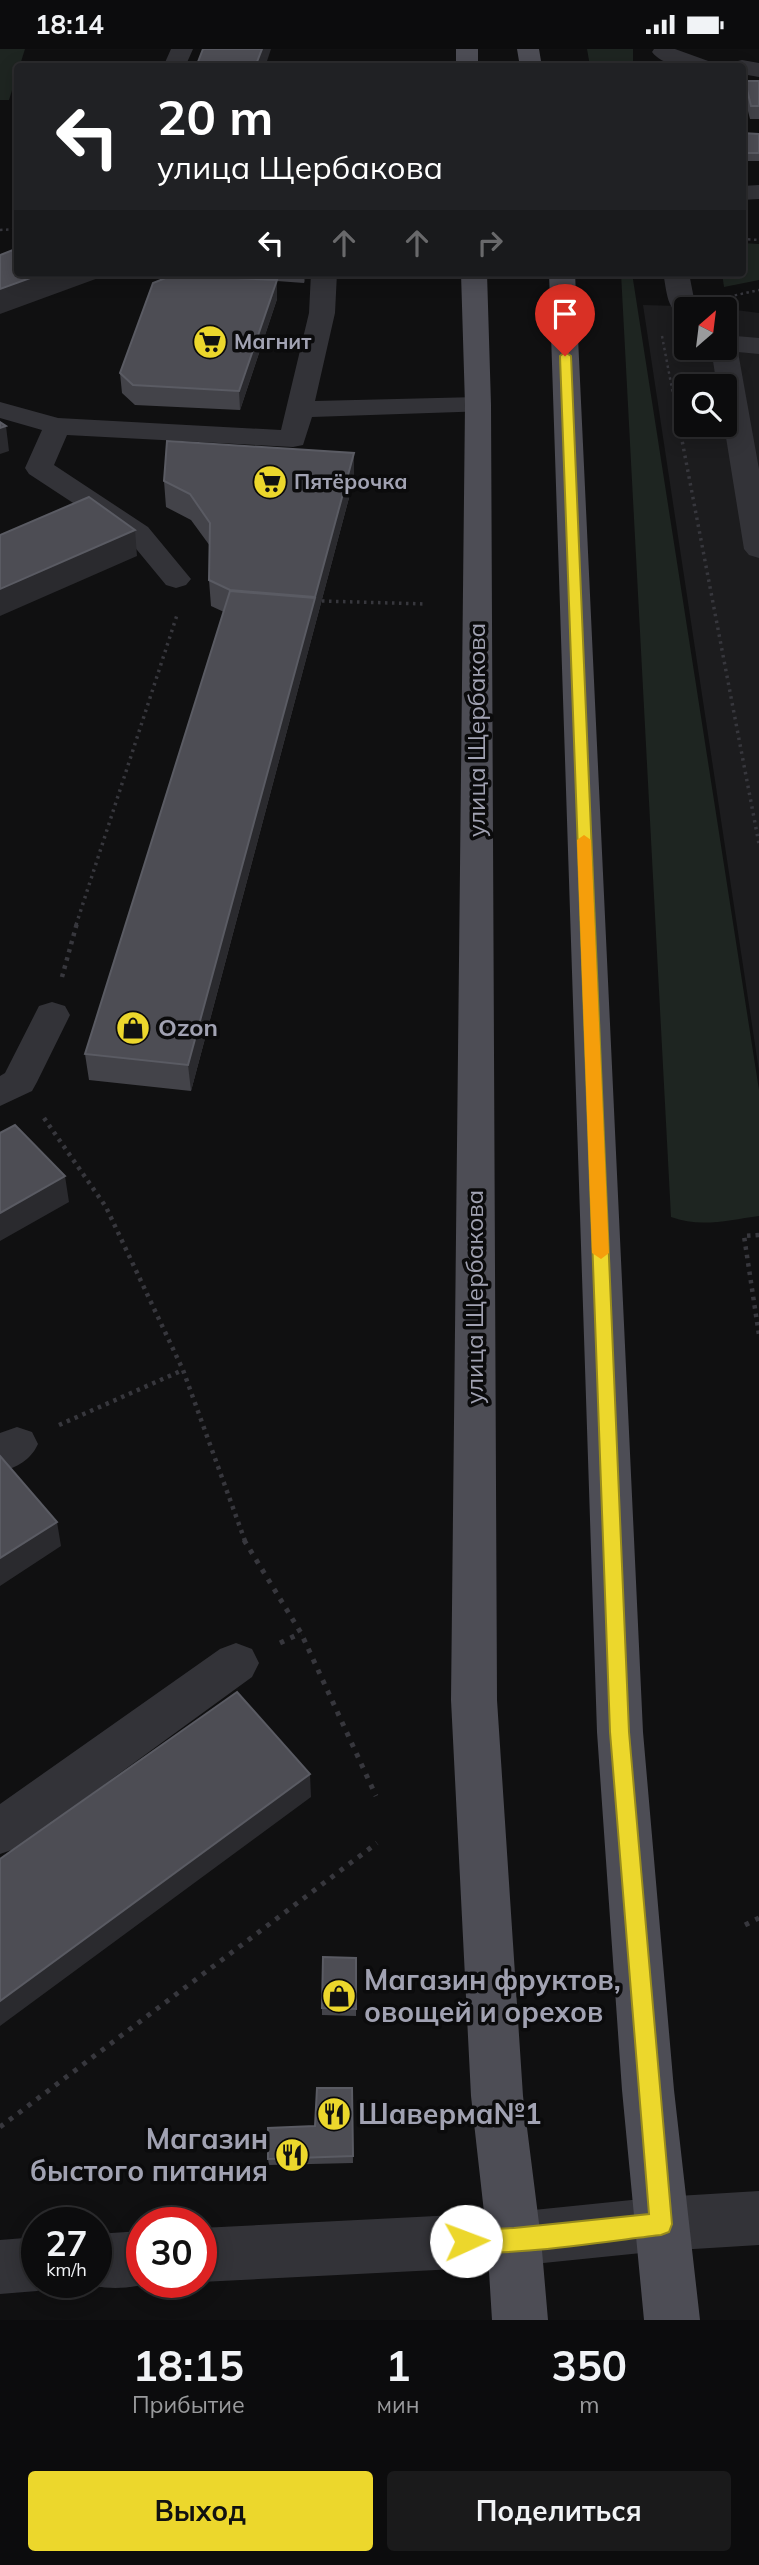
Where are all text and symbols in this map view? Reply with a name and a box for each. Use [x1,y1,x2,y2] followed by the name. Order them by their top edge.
[35,8,104,41] text: 18:14
[157,86,273,147] text: 20 m
[42,91,133,182] icon: left
[157,147,443,187] text: улица Щербакова
[252,224,290,262] icon: left
[325,224,363,262] icon: ahead
[398,224,436,262] icon: ahead
[471,224,509,262] icon: right
[535,284,595,356] pin
[546,295,584,333] icon: arrive
[674,297,737,361] north arrow
[674,297,737,437] map controls
[191,323,229,361] supermarket icon: Магнит
[234,328,312,354] place label: Магнит
[674,374,737,437] button: search
[251,463,289,501] supermarket icon: Пятёрочка
[294,468,408,494] place label: Пятёрочка
[461,623,491,837] street label: улица Щербакова
[114,1009,152,1047] shop icon: Ozon
[158,1012,218,1042] place label: Ozon
[459,1190,489,1404] street label: улица Щербакова
[364,1962,621,2029] place label: Магазин фруктов, овощей и орехов
[320,1977,358,2015] shop icon: Магазин фруктов, овощей и орехов
[315,2095,353,2133] restaurant icon: Шаверма№1
[358,2096,542,2131] place label: Шаверма№1
[30,2121,268,2188] place label: Магазин быстого питания
[273,2136,311,2174] restaurant icon: Магазин быстого питания
[429,2204,503,2278] position arrow
[126,2207,217,2298] speed limit sign: 30
[45,2221,88,2265] text: 27
[46,2258,87,2281] text: km/h
[133,2339,244,2392] text: 18:15
[385,2339,411,2392] text: 1
[551,2339,627,2392] text: 350
[132,2390,245,2419] text: Прибытие
[377,2390,420,2419] text: мин
[579,2390,599,2419] text: m
[28,2471,373,2551] button: Выход
[387,2471,731,2551] button: Поделиться

